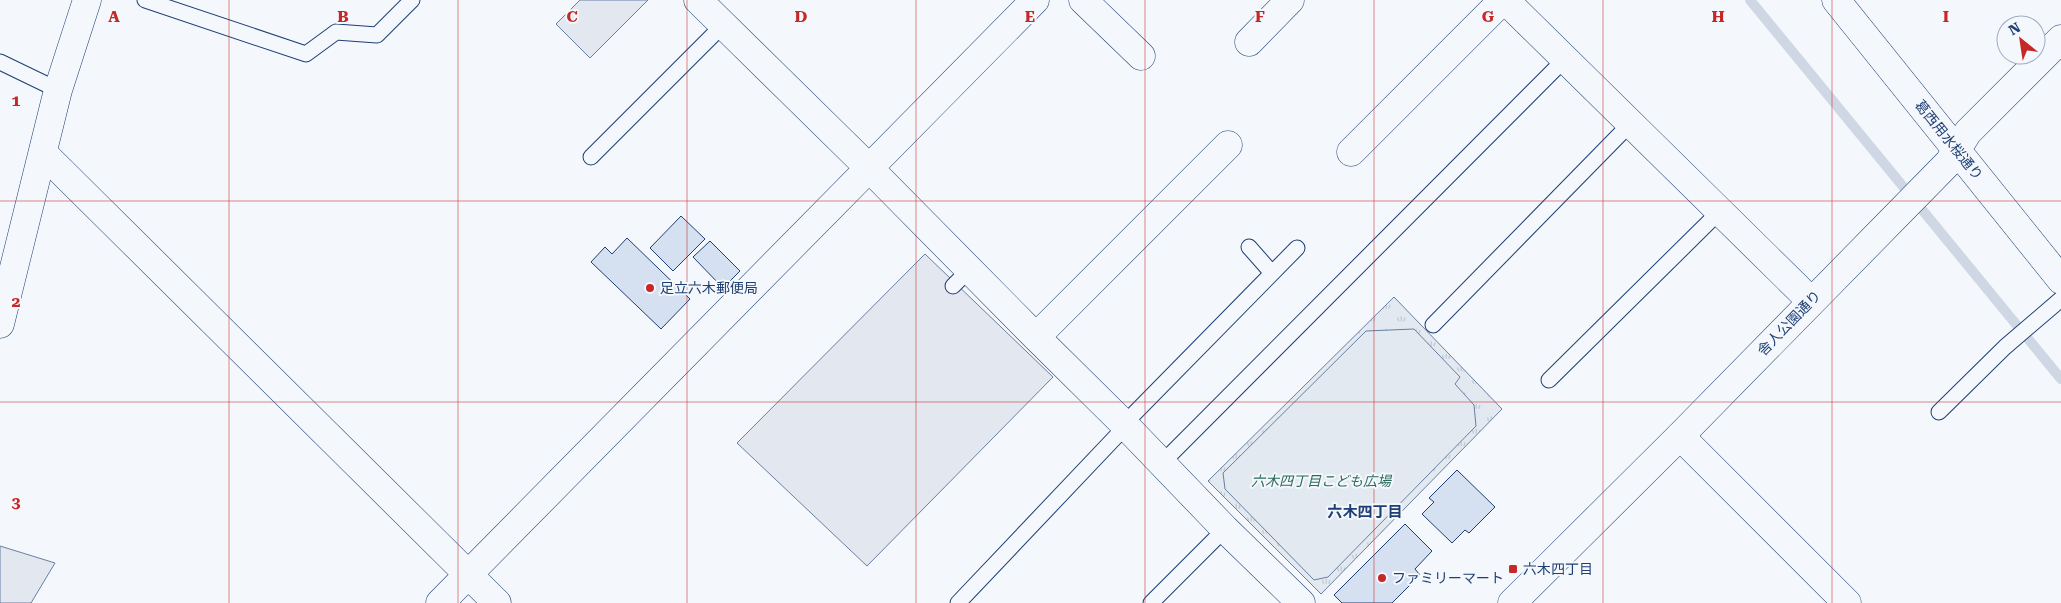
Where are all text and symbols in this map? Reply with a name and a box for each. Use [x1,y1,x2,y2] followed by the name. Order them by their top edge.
[108,7,120,26] text: A
[337,7,349,26] text: B
[566,7,578,26] text: C
[795,7,808,26] text: D
[1025,7,1035,26] text: E
[1255,7,1265,26] text: F
[1482,7,1495,26] text: G
[1711,7,1725,26] text: H
[1943,7,1949,26] text: I
[1996,15,2046,65] north arrow
[2006,19,2023,38] text: N
[12,91,21,110] text: 1
[1912,97,1986,183] street label: 葛西用水桜通り
[660,280,758,296] place label: 足立六木郵便局
[644,282,656,294] marker: 足立六木郵便局
[1754,287,1824,359] street label: 舎人公園通り
[12,292,21,311] text: 2
[1251,473,1393,489] park label: 六木四丁目こども広場
[12,493,21,512] text: 3
[1327,503,1403,521] district label: 六木四丁目
[1523,561,1593,577] place label: 六木四丁目
[1507,563,1519,575] marker: 六木四丁目
[1392,570,1504,586] place label: ファミリーマート
[1376,572,1388,584] marker: ファミリーマート

